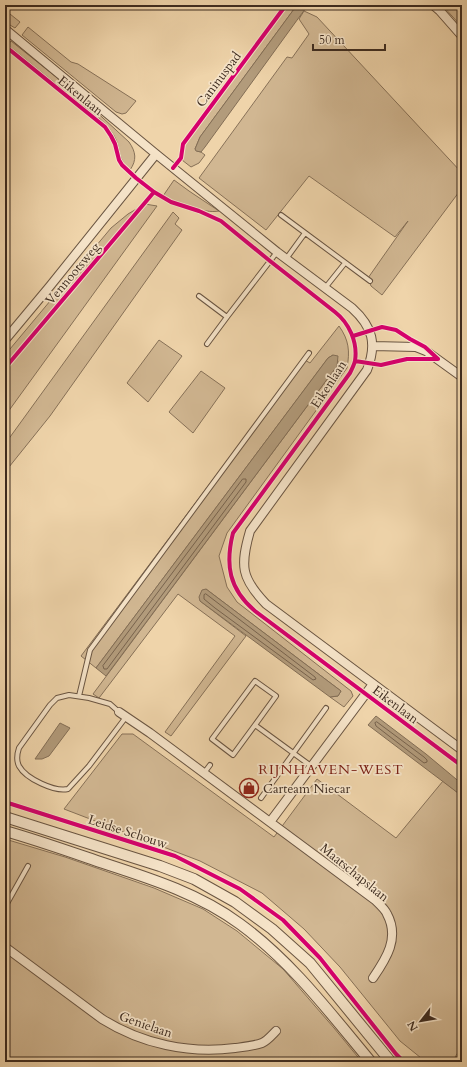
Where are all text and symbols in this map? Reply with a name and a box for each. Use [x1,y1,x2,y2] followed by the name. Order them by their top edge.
[313,26,385,52] scale bar
[319,32,346,48] text: 50 m
[192,48,246,111] street label: Caninuspad
[54,72,107,120] street label: Eikenlaan
[41,238,105,309] street label: Vennootsweg
[307,357,351,412] street label: Eikenlaan
[368,681,423,729] street label: Eikenlaan
[258,760,404,779] district label: RIJNHAVEN-WEST
[238,777,260,799] shop icon: Carteam Niecar
[263,780,351,798] place label: Carteam Niecar
[86,811,170,853] street label: Leidse Schouw
[316,839,393,907] street label: Maatschapslaan
[401,1001,441,1041] north arrow
[117,1007,175,1043] street label: Genielaan
[404,1018,422,1034] text: N

